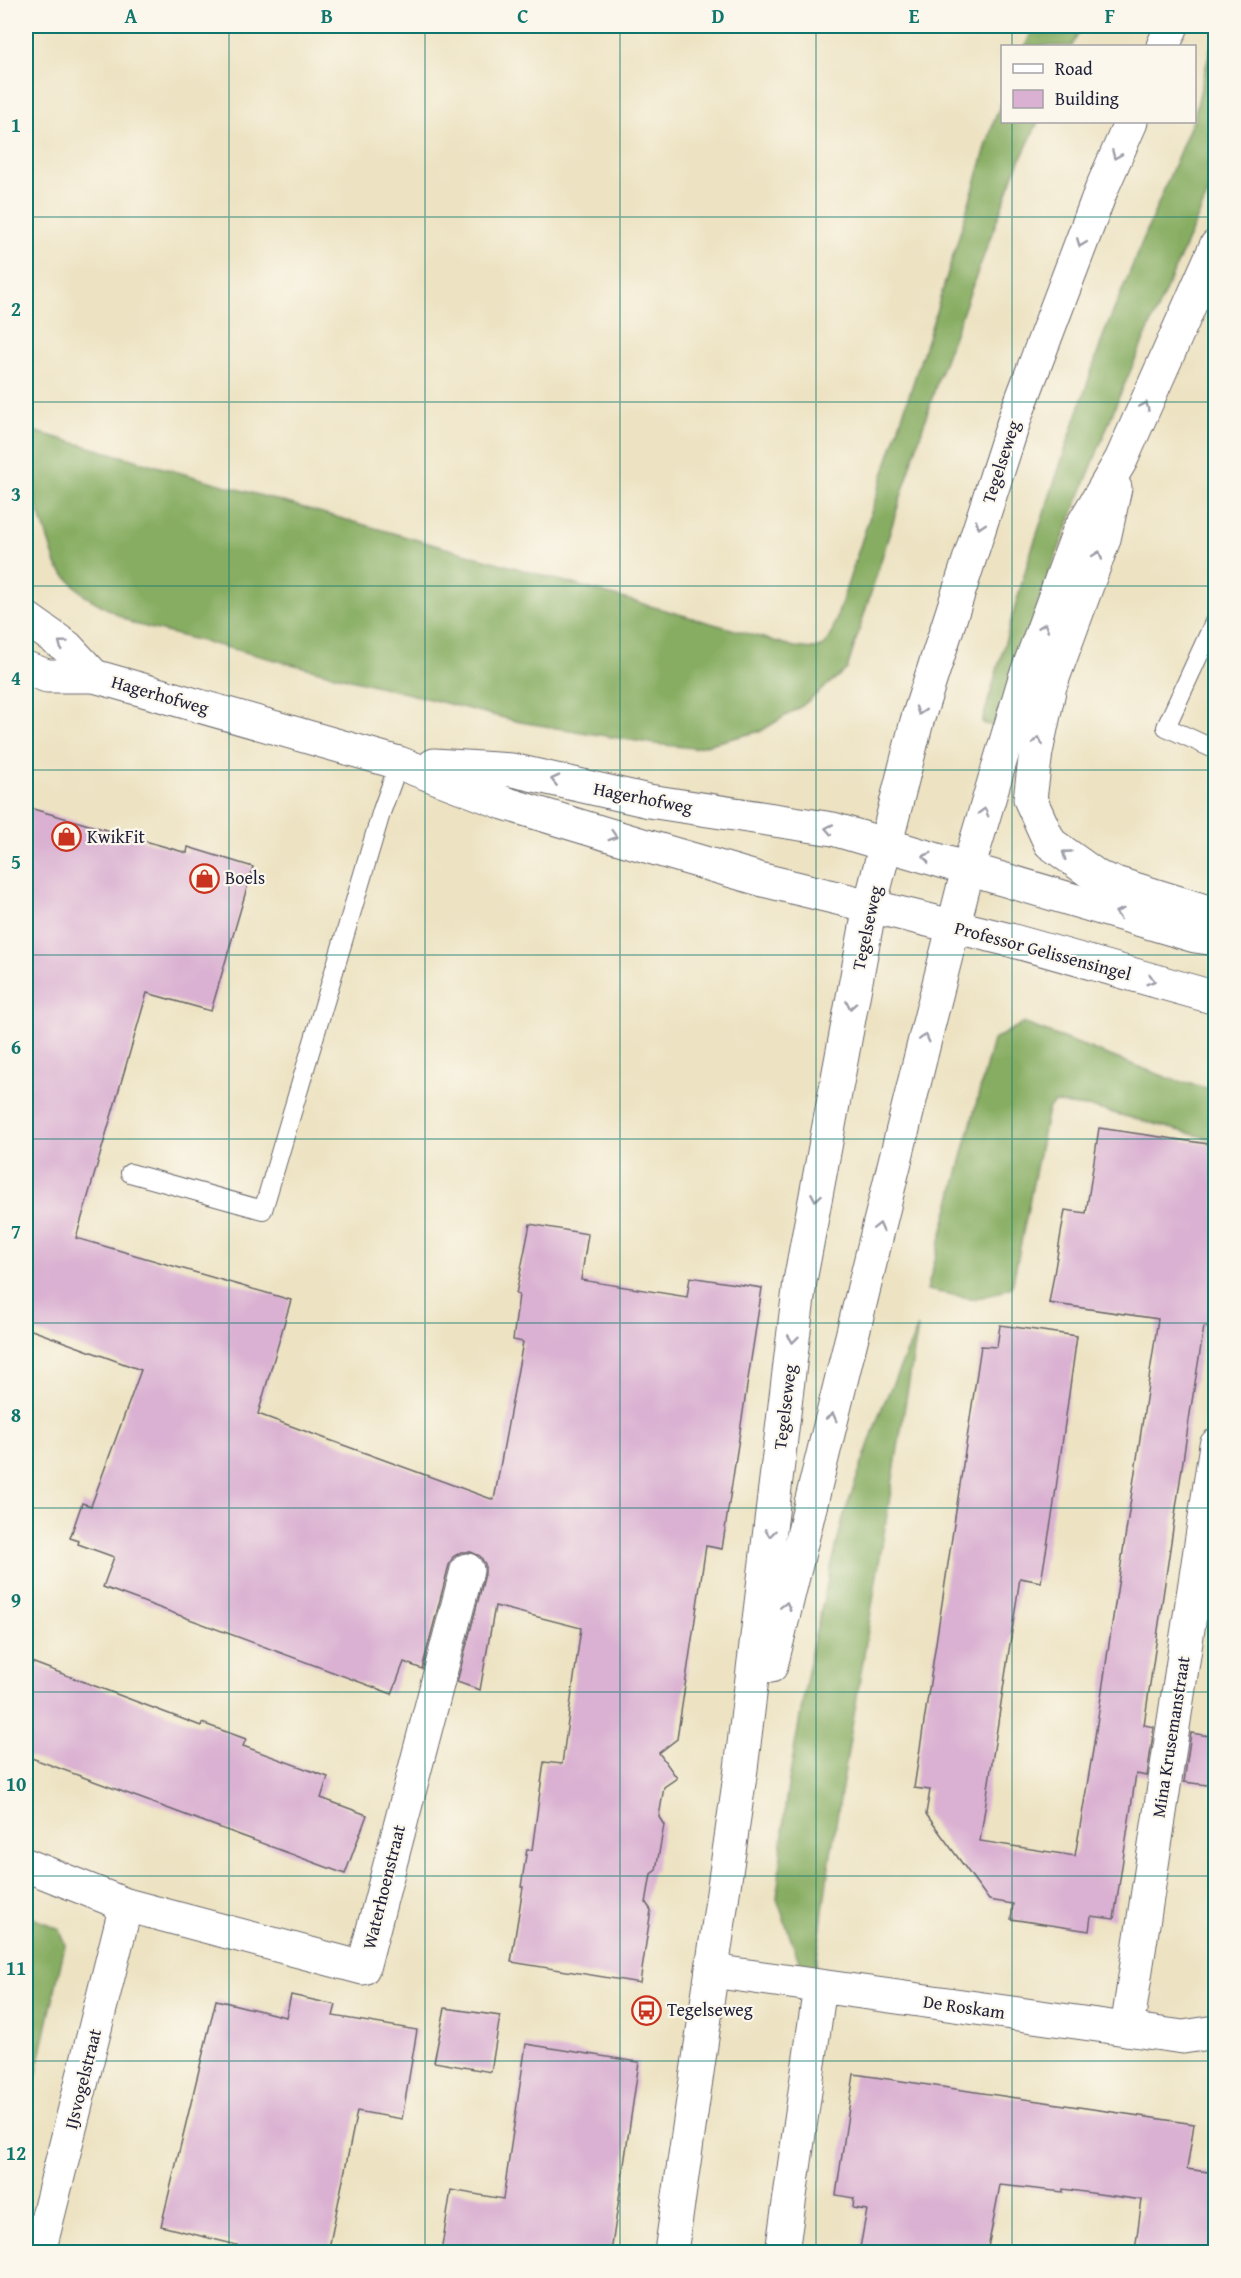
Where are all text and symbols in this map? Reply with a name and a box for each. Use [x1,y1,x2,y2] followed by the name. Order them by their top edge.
[125,1,138,30] text: A
[321,1,333,30] text: B
[517,1,529,30] text: C
[711,1,725,30] text: D
[909,1,920,30] text: E
[1105,1,1115,30] text: F
[1001,45,1196,123] legend
[1055,55,1093,82] text: Road
[1055,85,1119,112] text: Building
[11,110,21,139] text: 1
[1111,148,1123,159] one-way arrow
[1076,237,1088,248] one-way arrow
[11,294,21,323] text: 2
[1138,402,1150,413] one-way arrow
[974,417,1027,507] street label: Tegelseweg
[11,479,21,508] text: 3
[975,519,987,530] one-way arrow
[1090,551,1103,561] one-way arrow
[1036,622,1049,633] one-way arrow
[58,641,69,652] one-way arrow
[11,663,21,692] text: 4
[108,668,212,721] street label: Hagerhofweg
[915,705,928,716] one-way arrow
[1031,736,1044,746] one-way arrow
[550,774,560,787] one-way arrow
[591,775,695,820] street label: Hagerhofweg
[977,808,990,818] one-way arrow
[50,821,82,853] shop icon: KwikFit
[87,823,145,850] place label: KwikFit
[825,823,835,836] one-way arrow
[607,829,618,841] one-way arrow
[11,847,21,876] text: 5
[1062,850,1073,861] one-way arrow
[922,852,933,864] one-way arrow
[188,862,220,894] shop icon: Boels
[225,864,265,891] place label: Boels
[844,883,889,973] street label: Tegelseweg
[1114,908,1124,920] one-way arrow
[952,914,1134,987] street label: Professor Gelissensingel
[1145,973,1156,985] one-way arrow
[845,999,858,1009] one-way arrow
[11,1032,21,1061] text: 6
[917,1033,930,1043] one-way arrow
[810,1192,822,1201] one-way arrow
[11,1216,21,1245] text: 7
[871,1222,884,1232] one-way arrow
[787,1335,800,1344] one-way arrow
[766,1363,803,1451] street label: Tegelseweg
[11,1400,21,1429] text: 8
[825,1412,838,1422] one-way arrow
[764,1528,776,1538] one-way arrow
[11,1585,21,1614] text: 9
[779,1601,792,1611] one-way arrow
[1144,1654,1197,1820] street label: Mina Krusemanstraat
[6,1769,26,1798] text: 10
[355,1821,412,1952] street label: Waterhoenstraat
[6,1953,26,1982] text: 11
[921,1987,1007,2026] street label: De Roskam
[630,1994,662,2026] bus stop icon: Tegelseweg
[667,1996,753,2023] place label: Tegelseweg
[57,2025,108,2132] street label: IJsvogelstraat
[6,2138,26,2167] text: 12

